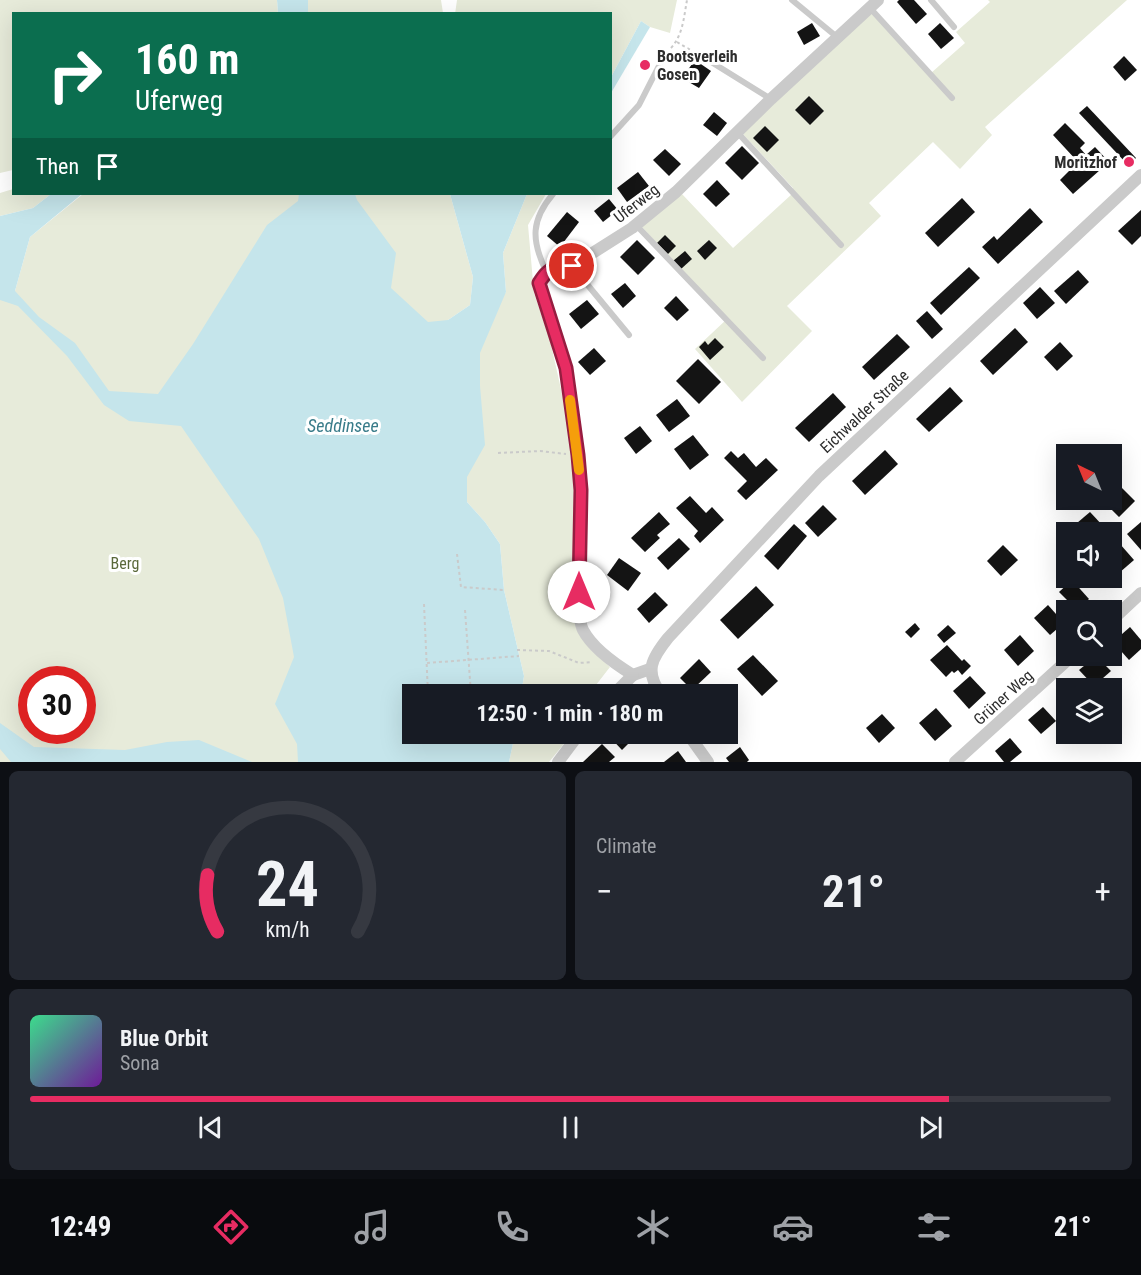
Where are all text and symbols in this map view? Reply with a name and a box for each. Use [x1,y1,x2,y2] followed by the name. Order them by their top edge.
[135,35,240,84] text: 160 m
[36,36,114,114] icon: right
[657,47,738,84] place label: Bootsverleih Gosen
[638,58,652,72] marker: Bootsverleih Gosen
[135,85,223,117] text: Uferweg
[91,150,124,183] icon: arrive
[1054,153,1118,172] place label: Moritzhof
[36,154,79,179] text: Then
[1122,155,1136,169] marker: Moritzhof
[610,180,663,227] street label: Uferweg
[546,240,597,291] pin
[555,249,588,282] icon: arrive
[816,366,912,457] street label: Eichwalder Straße
[307,415,379,436] water label: Seddinsee
[1056,444,1122,510] north arrow
[1056,444,1122,744] map controls
[1056,522,1122,588] button: sound
[111,554,139,573] park label: Berg
[547,560,611,624] position arrow
[1056,600,1122,666] button: search
[18,666,96,744] speed limit sign: 30
[970,666,1037,729] street label: Grüner Weg
[1056,678,1122,744] button: layers
[477,701,663,726] text: 12:50 · 1 min · 180 m
[596,834,656,858] text: Climate
[256,848,319,921] text: 24
[822,865,885,918] text: 21°
[596,872,613,911] text: −
[1095,872,1111,911] text: +
[265,918,310,943] text: km/h
[120,1026,208,1051] text: Blue Orbit
[120,1051,160,1075] text: Sona
[194,1111,227,1144] icon: previous
[554,1111,587,1144] icon: pause
[914,1111,947,1144] icon: next
[210,1206,252,1248] icon: directions
[351,1206,393,1248] icon: music
[491,1206,533,1248] icon: phone
[632,1206,674,1248] icon: climate
[772,1206,814,1248] icon: car
[913,1206,955,1248] icon: filters
[49,1211,111,1243] text: 12:49
[1054,1211,1092,1243] text: 21°

